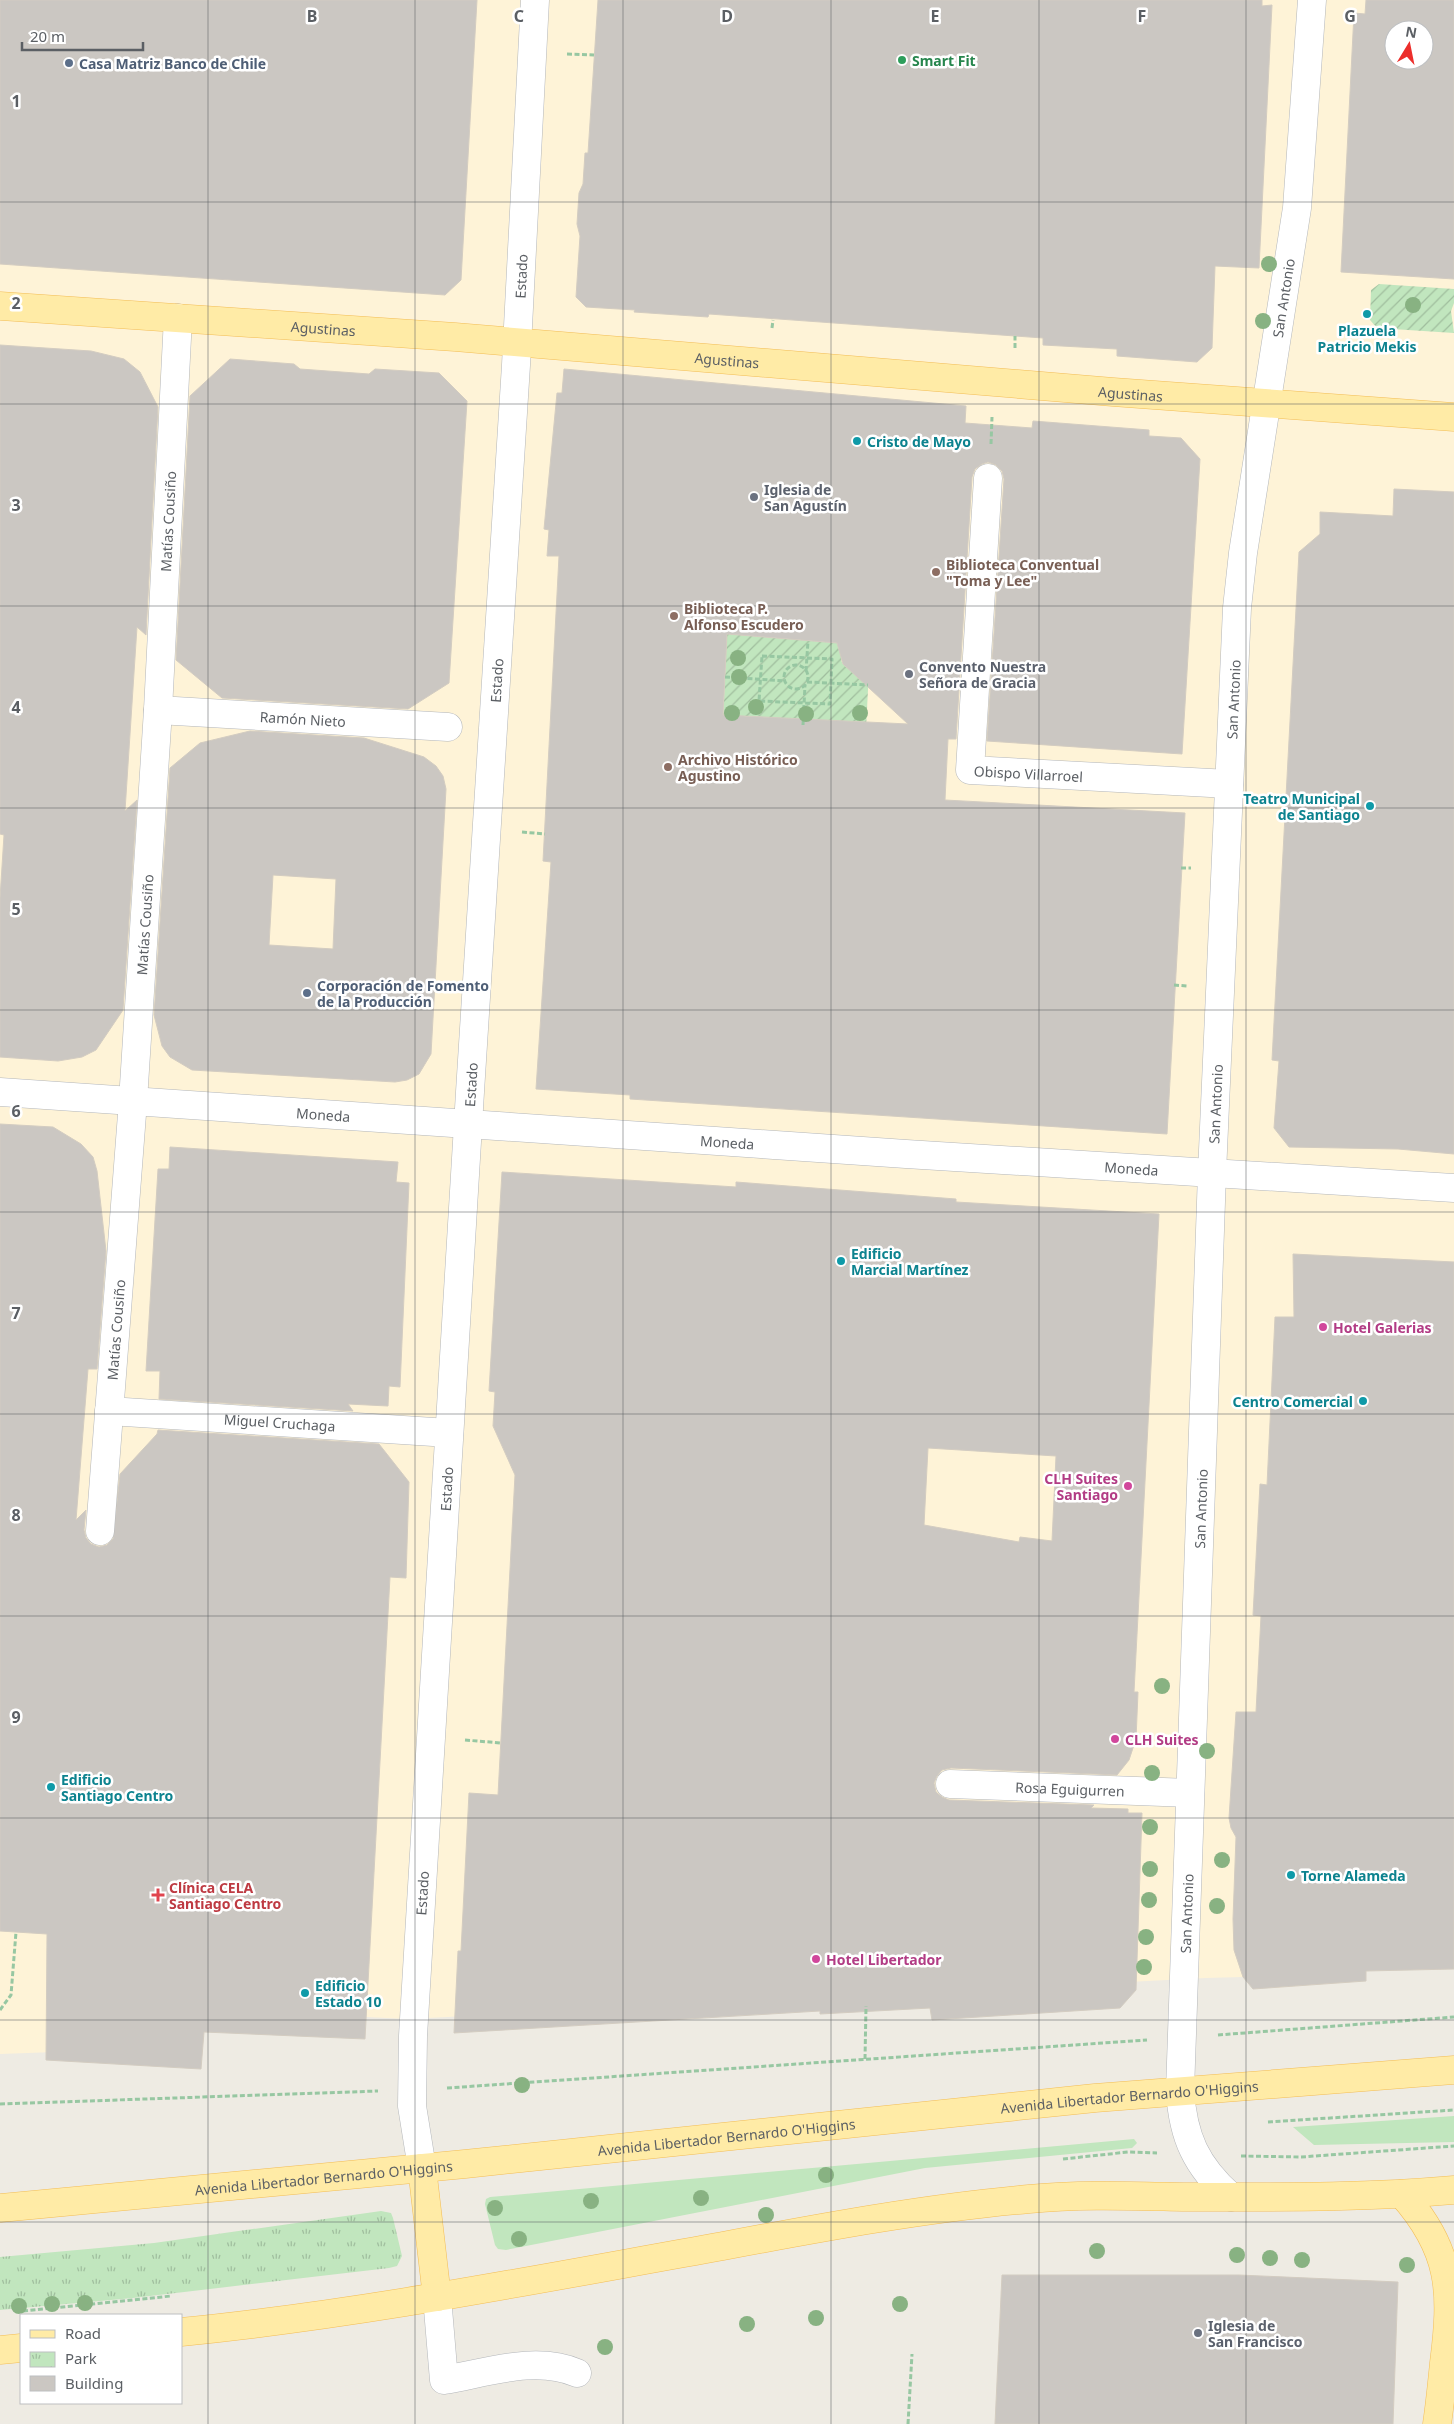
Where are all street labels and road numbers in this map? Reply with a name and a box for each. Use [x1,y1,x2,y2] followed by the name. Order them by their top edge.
[510,253,531,299] street label: Estado
[1267,257,1298,339] street label: San Antonio
[290,316,357,340] street label: Agustinas
[694,348,760,372] street label: Agustinas
[1097,381,1164,405] street label: Agustinas
[156,470,180,572] street label: Matías Cousiño
[485,658,507,703] street label: Estado
[1222,659,1244,740] street label: San Antonio
[259,706,346,730] street label: Ramón Nieto
[973,761,1083,786] street label: Obispo Villarroel
[132,874,157,976] street label: Matías Cousiño
[460,1062,481,1107] street label: Estado
[1204,1064,1226,1144] street label: San Antonio
[296,1103,351,1125] street label: Moneda
[700,1130,755,1153] street label: Moneda
[1104,1157,1159,1179] street label: Moneda
[102,1279,129,1381] street label: Matías Cousiño
[223,1409,336,1435] street label: Miguel Cruchaga
[435,1466,457,1512] street label: Estado
[1189,1468,1211,1549] street label: San Antonio
[1015,1777,1125,1800] street label: Rosa Eguigurren
[411,1870,432,1916] street label: Estado
[1175,1873,1197,1954] street label: San Antonio
[999,2076,1260,2117] street label: Avenida Libertador Bernardo O'Higgins
[597,2114,857,2160] street label: Avenida Libertador Bernardo O'Higgins
[194,2156,454,2199] street label: Avenida Libertador Bernardo O'Higgins

